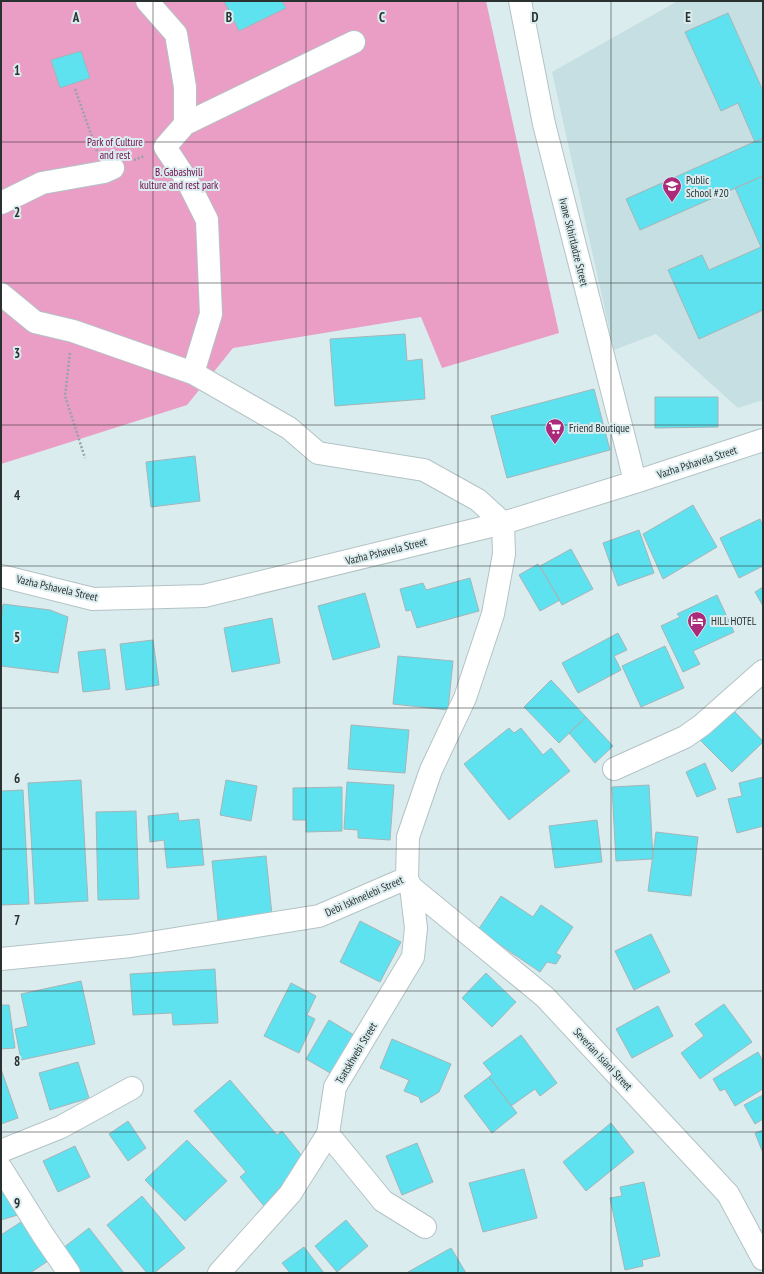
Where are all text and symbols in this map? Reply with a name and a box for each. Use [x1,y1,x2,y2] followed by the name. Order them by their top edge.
[72,9,80,26] text: A
[226,9,232,26] text: B
[379,9,385,26] text: C
[532,9,539,26] text: D
[685,9,691,26] text: E
[14,62,20,79] text: 1
[87,135,143,162] park label: Park of Culture and rest
[140,165,219,192] park label: B. Gabashvili kulture and rest park
[686,173,729,200] place label: Public School #20
[661,175,683,203] school or university icon: Public School #20
[556,196,592,288] street label: Ivane Skhirtladze Street
[14,204,20,221] text: 2
[14,345,20,362] text: 3
[544,417,566,445] supermarket icon: Friend Boutique
[569,421,630,435] place label: Friend Boutique
[654,443,739,482] street label: Vazha Pshavela Street
[14,487,21,504] text: 4
[343,534,428,568] street label: Vazha Pshavela Street
[14,572,99,604] street label: Vazha Pshavela Street
[686,610,708,638] hotel icon: HILL HOTEL
[711,614,757,628] place label: HILL HOTEL
[14,629,20,646] text: 5
[14,770,20,787] text: 6
[323,873,405,919] street label: Debi Iskhnelebi Street
[14,912,20,929] text: 7
[332,1020,380,1086] street label: Tsatskhvebi Street
[571,1025,635,1093] street label: Severian Isiani Street
[14,1053,20,1070] text: 8
[14,1195,20,1212] text: 9

